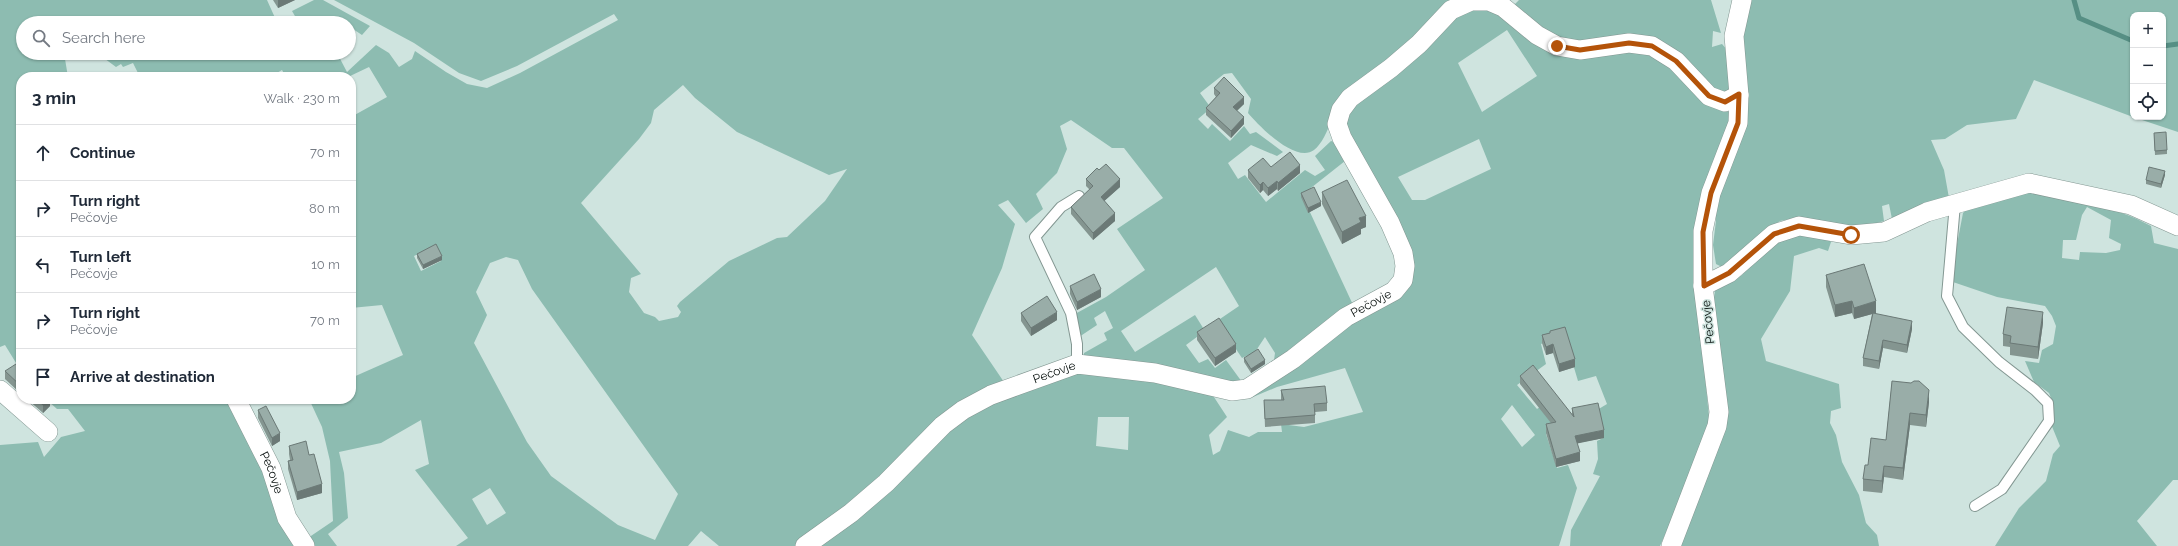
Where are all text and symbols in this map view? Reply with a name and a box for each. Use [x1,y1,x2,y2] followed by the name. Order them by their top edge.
[2130,12,2166,120] map controls
[2130,12,2166,48] button: +
[16,16,356,60] search box
[30,27,52,49] icon: search
[62,29,145,47] text: Search here
[1548,37,1566,55] route end
[2130,48,2166,84] button: −
[2130,84,2166,120] button: locate
[32,88,76,108] text: 3 min
[264,91,340,106] text: Walk · 230 m
[32,142,54,164] icon: ahead
[70,144,135,162] text: Continue
[310,145,340,160] text: 70 m
[70,192,140,210] text: Turn right
[32,198,54,220] icon: right
[309,201,340,216] text: 80 m
[70,210,118,225] text: Pečovje
[1842,226,1860,244] route start
[70,248,131,266] text: Turn left
[32,254,54,276] icon: left
[311,257,340,272] text: 10 m
[70,266,118,281] text: Pečovje
[1348,287,1394,320] street label: Pečovje
[1699,299,1717,345] street label: Pečovje
[70,304,140,322] text: Turn right
[32,310,54,332] icon: right
[310,313,340,328] text: 70 m
[70,322,118,337] text: Pečovje
[1031,358,1077,386] street label: Pečovje
[32,366,54,388] icon: arrive
[70,368,215,386] text: Arrive at destination
[257,449,286,496] street label: Pečovje

